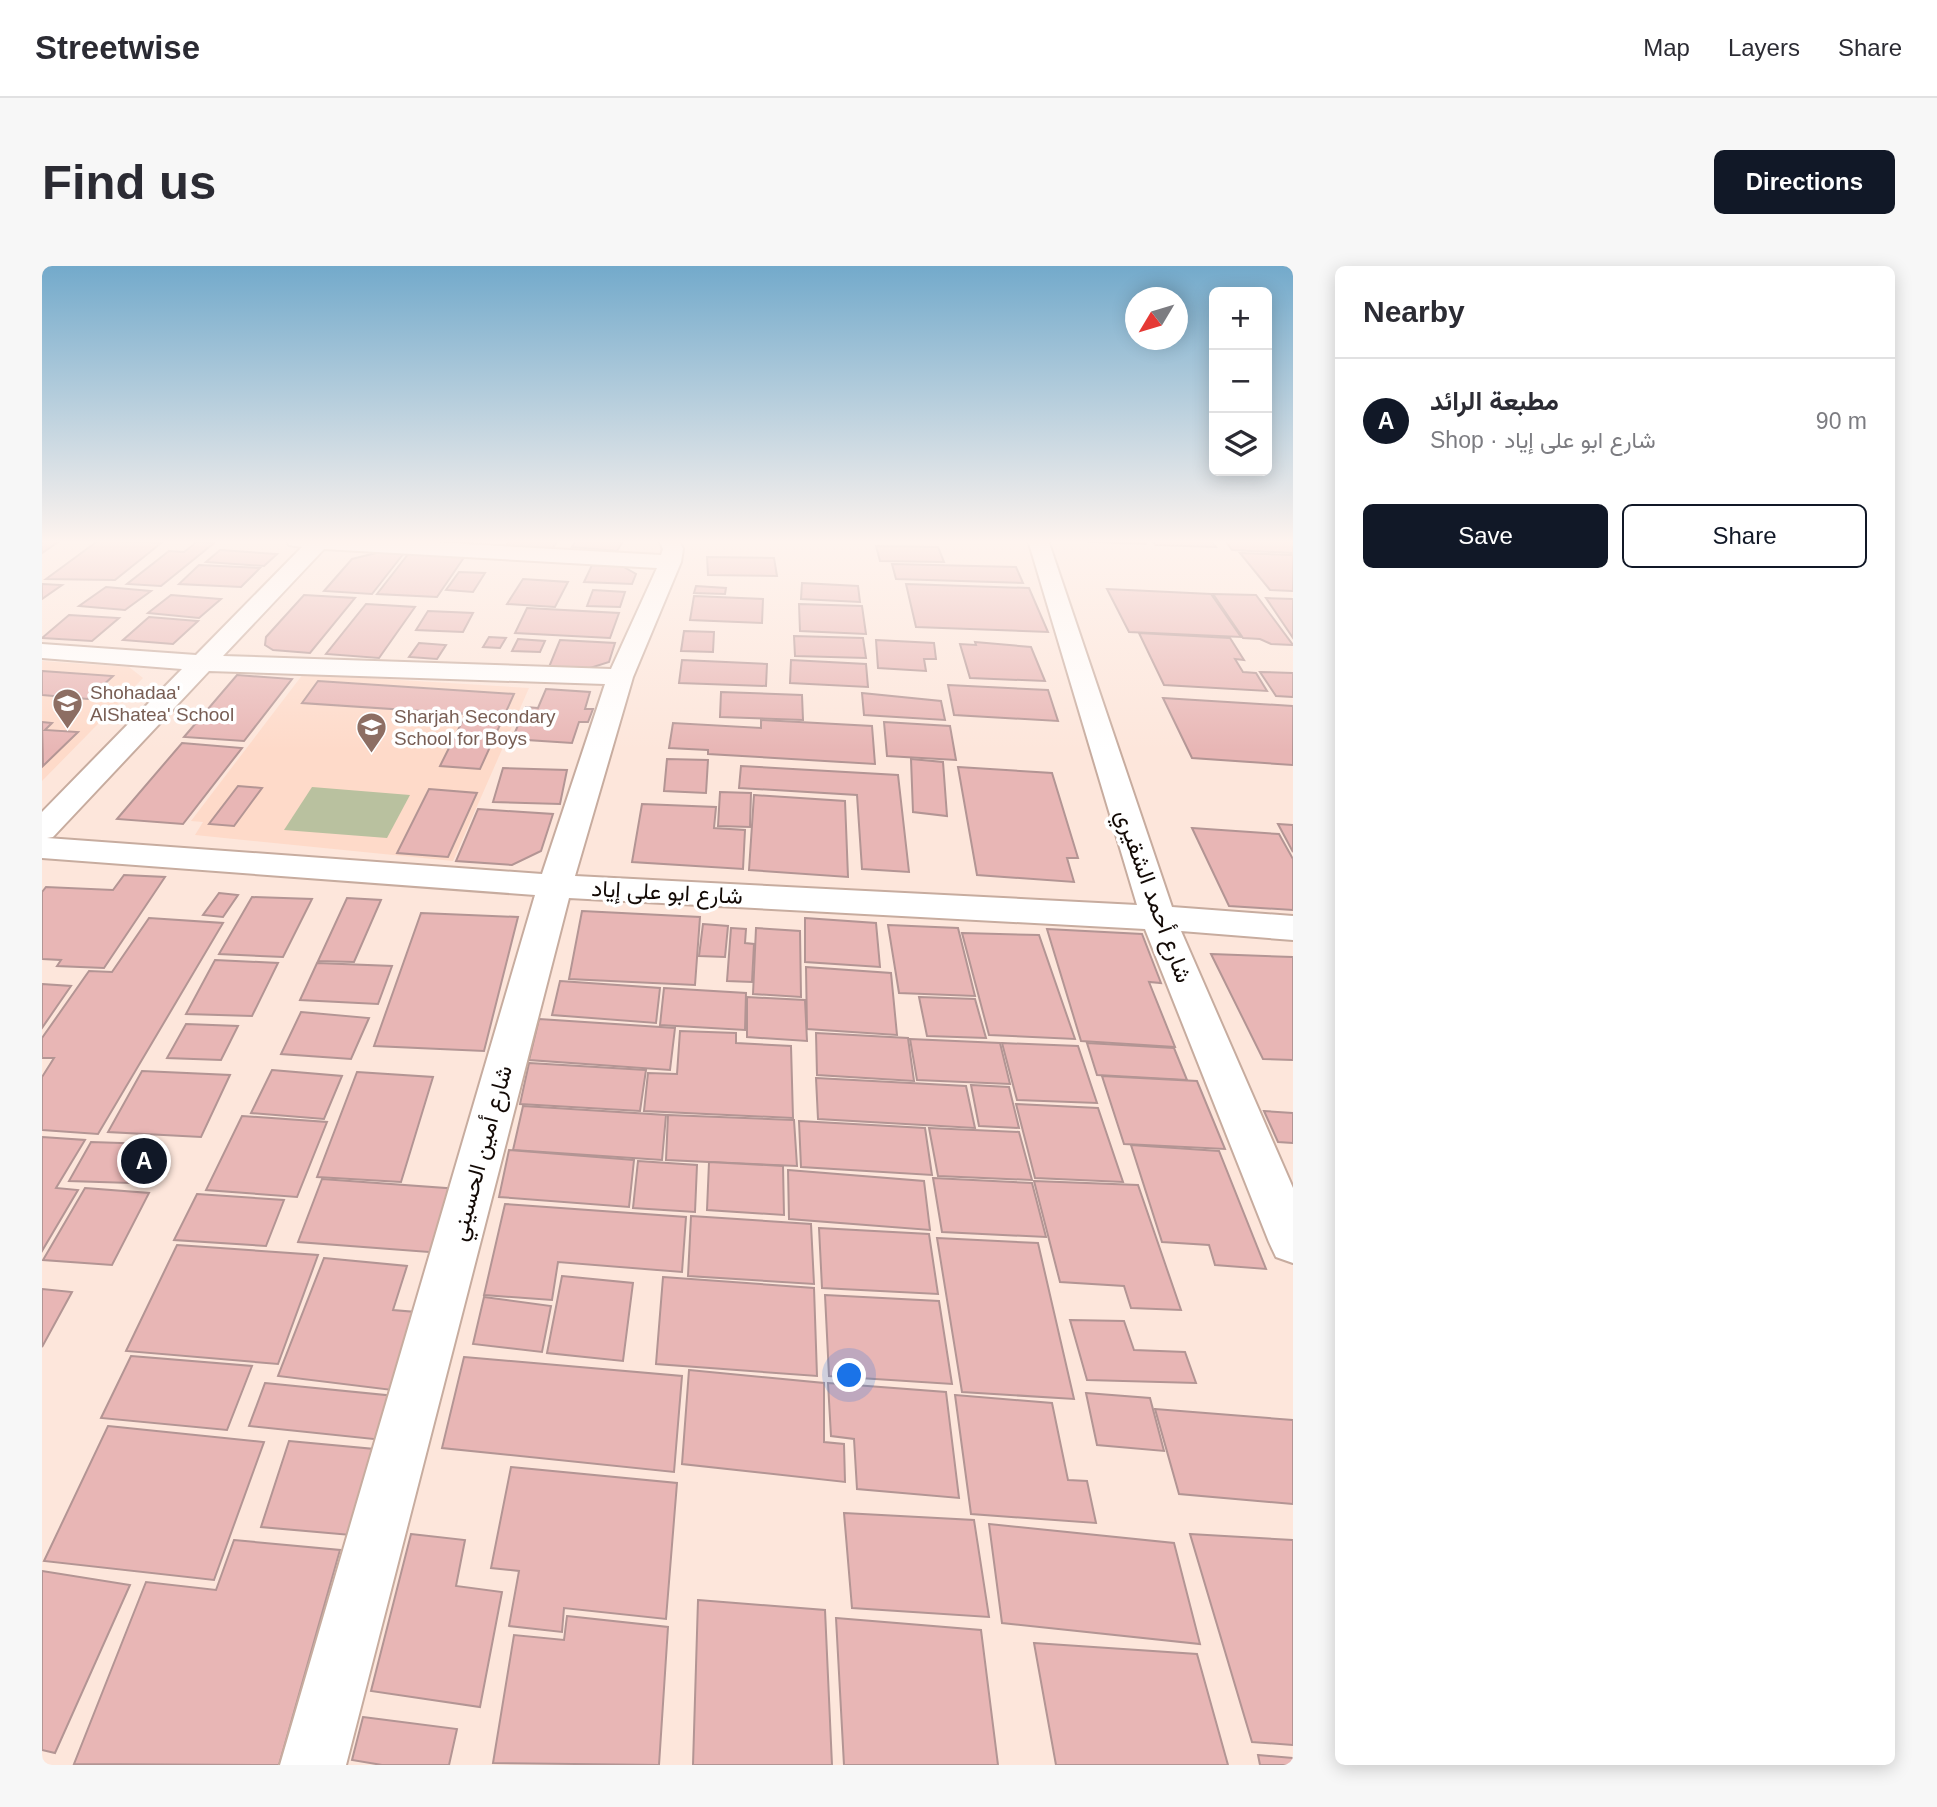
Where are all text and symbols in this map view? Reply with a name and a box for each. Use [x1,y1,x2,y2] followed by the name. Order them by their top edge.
[35,29,200,66] text: Streetwise
[1643,34,1690,61] text: Map
[1728,34,1800,61] text: Layers
[1838,34,1902,61] text: Share
[1714,150,1895,214] button: Directions
[42,155,216,209] text: Find us
[1125,287,1188,350] north arrow
[1209,287,1272,476] map controls
[1209,287,1272,350] button: +
[1363,295,1465,328] text: Nearby
[1209,350,1272,413] button: −
[1430,386,1559,416] text: مطبعة الرائد
[1378,408,1394,434] text: A
[1816,408,1867,434] text: 90 m
[1209,413,1272,476] button: layers
[1430,427,1656,453] text: Shop · شارع ابو على إياد
[1363,504,1608,568] button: Save
[1622,504,1867,568] button: Share
[90,682,234,725] place label: Shohadaa' AlShatea' School
[50,686,84,730] school or university icon: Shohadaa' AlShatea' School
[394,706,556,749] place label: Sharjah Secondary School for Boys
[354,710,388,754] school or university icon: Sharjah Secondary School for Boys
[1105,806,1197,988] street label: شارع أحمد الشقيري
[590,875,743,912] street label: شارع ابو على إياد
[445,1062,523,1245] street label: شارع أمين الحسيني
[121,1135,167,1187] pin: A
[832,1358,866,1392] your location

